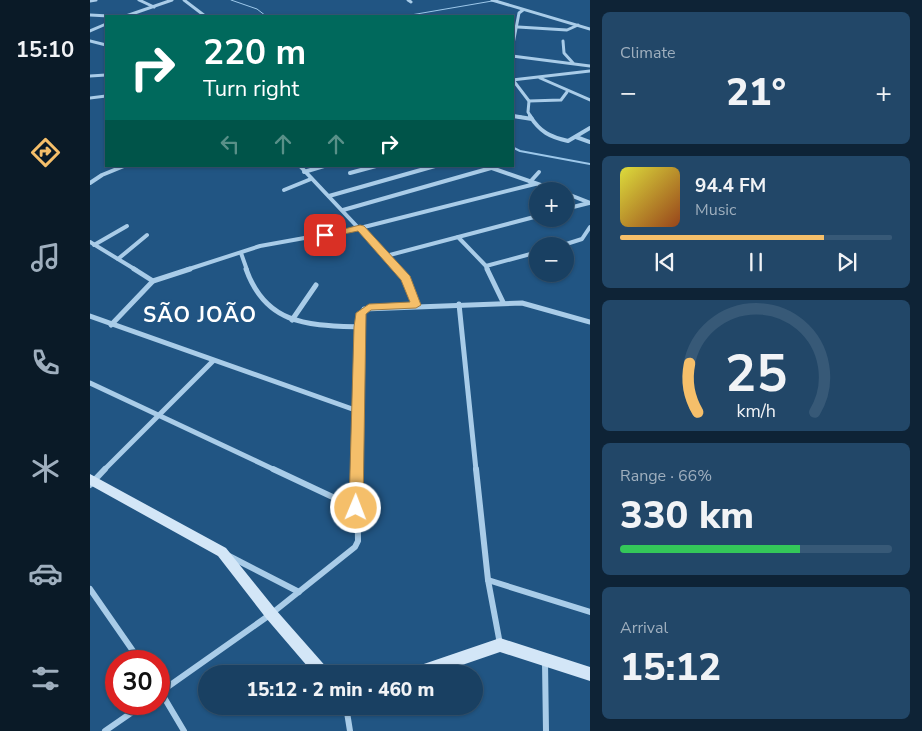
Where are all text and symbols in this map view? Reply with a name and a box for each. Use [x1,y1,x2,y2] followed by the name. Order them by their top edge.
[203,29,306,76] text: 220 m
[16,35,74,65] text: 15:10
[120,35,185,100] icon: right
[620,42,675,64] text: Climate
[726,67,786,118] text: 21°
[203,74,299,104] text: Turn right
[620,74,637,112] text: −
[875,74,892,112] text: +
[216,130,244,158] icon: left
[269,130,297,158] icon: ahead
[322,130,350,158] icon: ahead
[375,130,403,158] icon: right
[28,135,63,170] icon: directions
[695,173,766,199] text: 94.4 FM
[529,182,574,282] map controls
[529,182,574,227] button: +
[695,199,736,221] text: Music
[304,214,346,256] pin
[311,221,339,249] icon: arrive
[529,237,574,282] button: −
[28,240,63,275] icon: music
[651,248,679,276] icon: previous
[742,248,770,276] icon: pause
[833,248,861,276] icon: next
[143,301,257,329] district label: SÃO JOÃO
[725,338,787,409] text: 25
[28,345,63,380] icon: phone
[736,399,776,423] text: km/h
[28,451,63,486] icon: climate
[620,465,712,487] text: Range · 66%
[329,481,381,533] position arrow
[620,490,754,541] text: 330 km
[28,556,63,591] icon: car
[620,617,668,639] text: Arrival
[620,642,721,693] text: 15:12
[105,650,170,715] speed limit sign: 30
[28,661,63,696] icon: filters
[247,677,434,703] text: 15:12 · 2 min · 460 m

